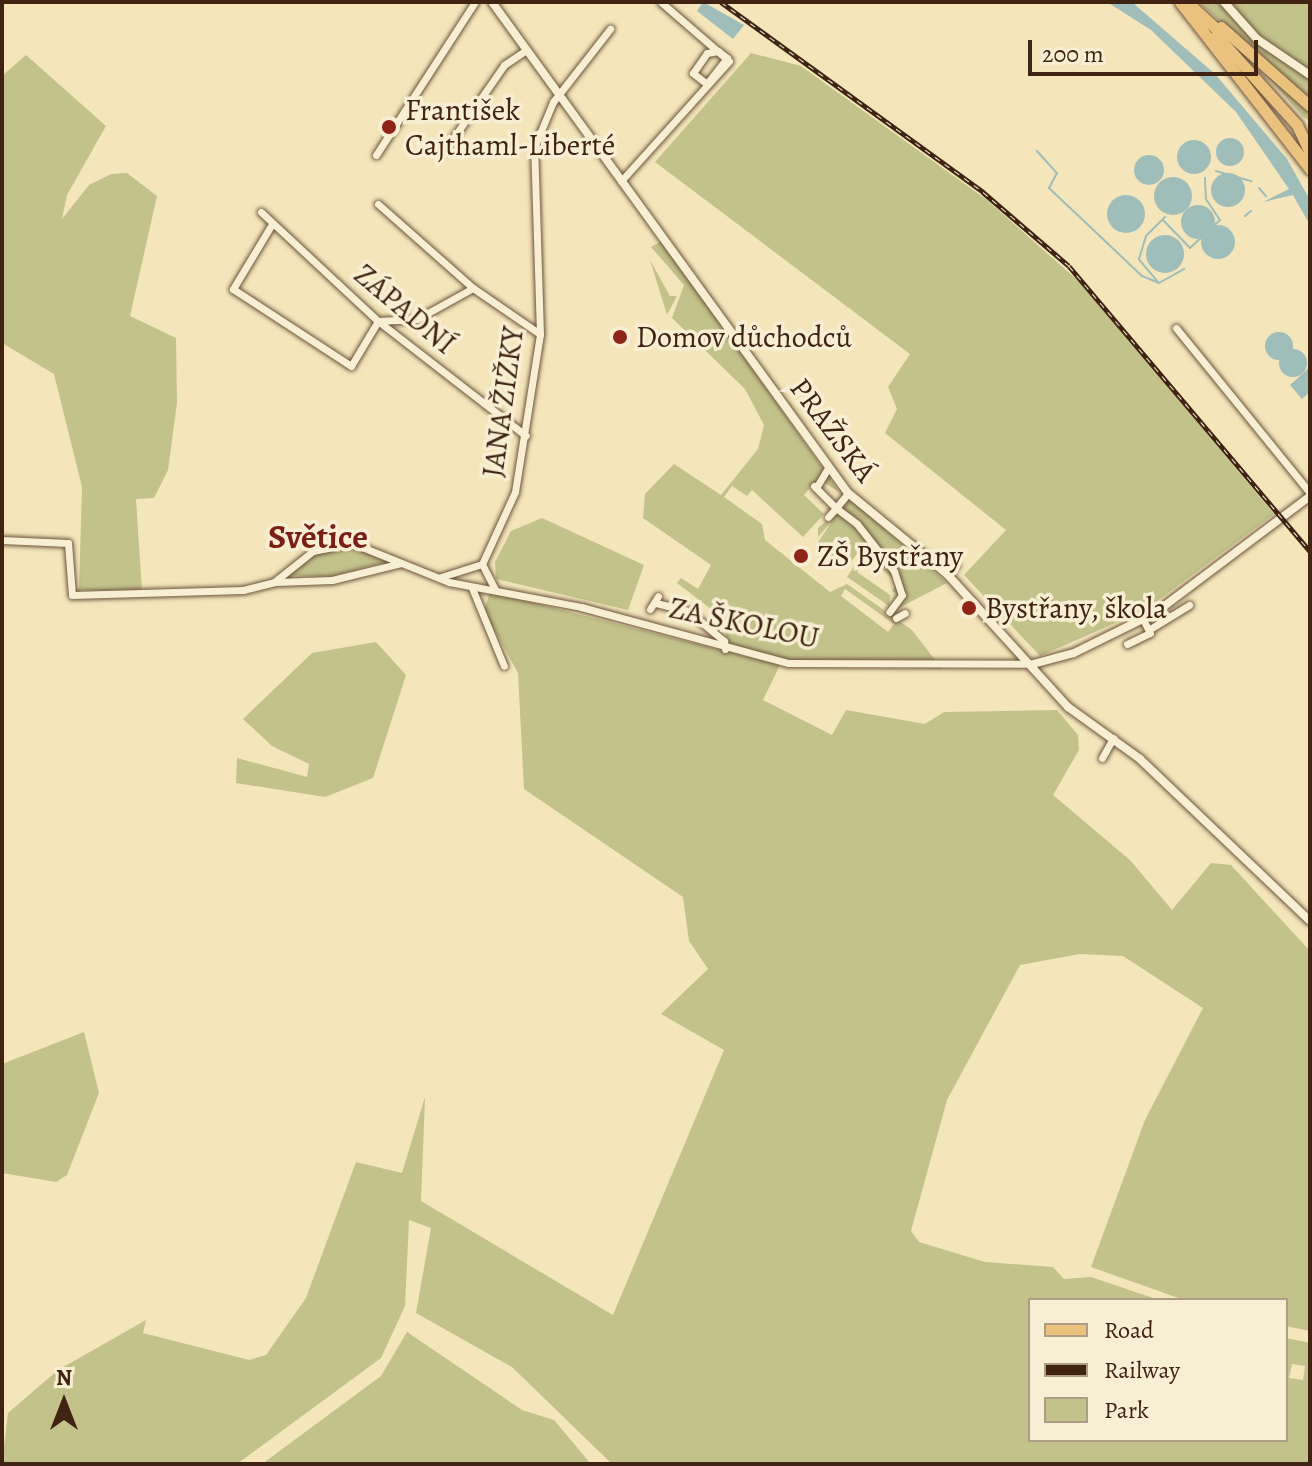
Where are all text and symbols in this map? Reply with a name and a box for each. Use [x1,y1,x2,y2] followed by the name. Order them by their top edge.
[1032,24,1262,74] scale bar
[1042,38,1104,70] text: 200 m
[405,92,615,162] place label: František Cajthaml-Liberté
[380,118,398,136] marker: František Cajthaml-Liberté
[347,256,463,362] street label: ZÁPADNÍ
[636,319,852,355] place label: Domov důchodců
[475,324,531,480] street label: JANA ŽIŽKY
[611,328,629,346] marker: Domov důchodců
[782,371,884,489] street label: PRAŽSKÁ
[268,517,368,557] district label: Světice
[817,538,963,574] place label: ZŠ Bystřany
[792,547,810,565] marker: ZŠ Bystřany
[666,590,822,656] street label: ZA ŠKOLOU
[985,590,1168,626] place label: Bystřany, škola
[960,599,978,617] marker: Bystřany, škola
[1028,1298,1288,1442] legend
[1104,1314,1154,1346] text: Road
[1104,1354,1180,1386] text: Railway
[24,1362,104,1442] north arrow
[56,1363,72,1393] text: N
[1104,1394,1149,1426] text: Park

